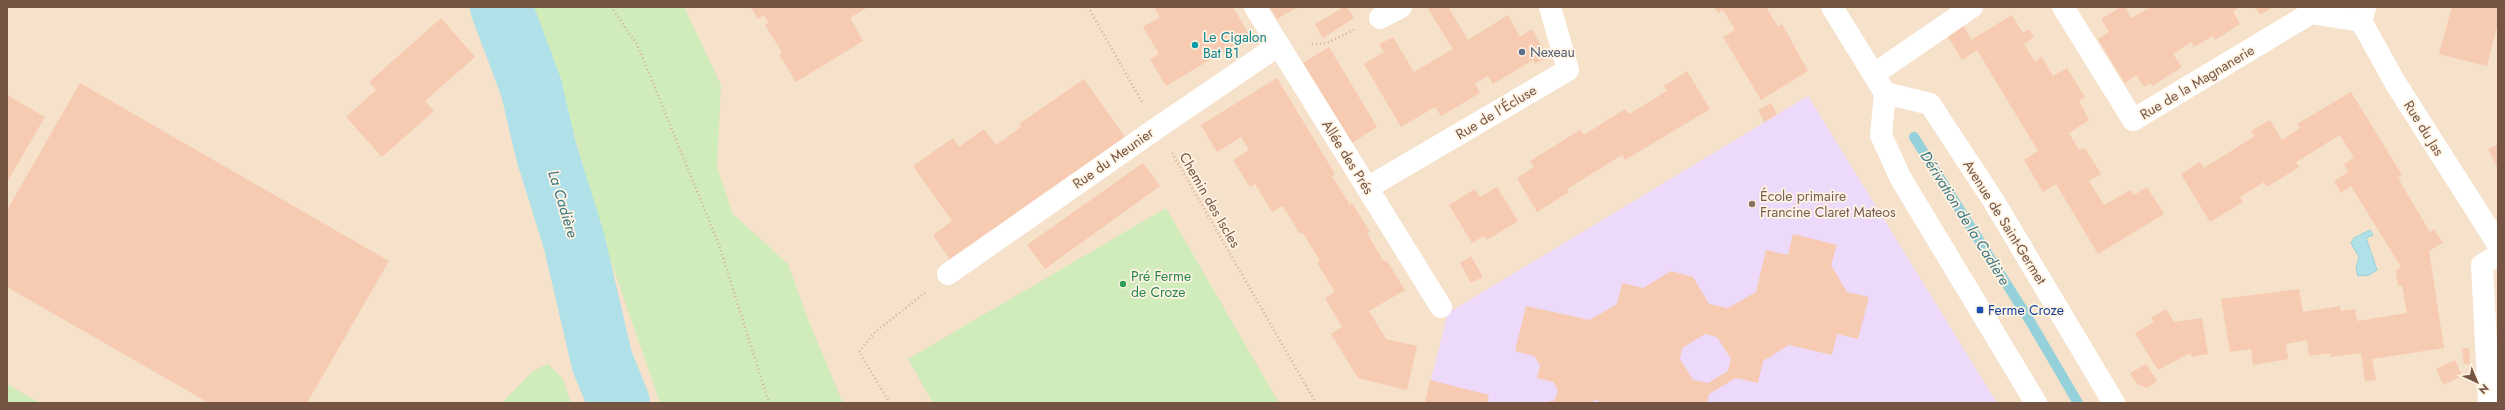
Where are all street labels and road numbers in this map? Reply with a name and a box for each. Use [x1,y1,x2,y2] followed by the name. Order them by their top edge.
[2136,40,2258,124] street label: Rue de la Magnanerie
[1452,80,1540,144] street label: Rue de l'Écluse
[2399,96,2449,160] street label: Rue du Jas
[1317,116,1379,198] street label: Allée des Prés
[1068,122,1158,193] street label: Rue du Meunier
[1175,149,1246,252] street label: Chemin des Iscles
[1959,156,2052,289] street label: Avenue de Saint-Germet

